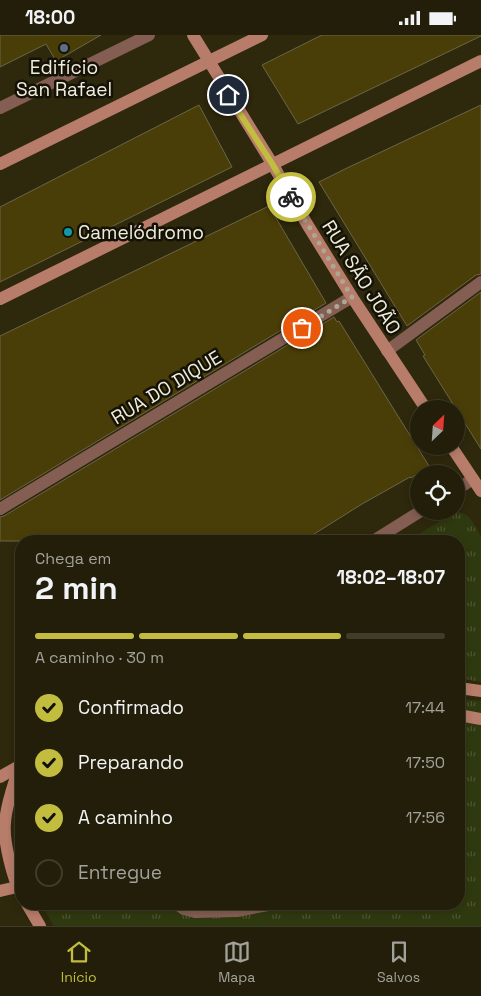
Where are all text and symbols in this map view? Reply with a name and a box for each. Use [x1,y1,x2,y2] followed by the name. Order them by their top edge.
[25,5,75,30] text: 18:00
[58,42,70,54] marker: Edifício San Rafael
[16,55,112,102] place label: Edifício San Rafael
[207,74,249,116] pin
[214,81,242,109] icon: home
[266,172,316,222] courier
[277,183,305,211] icon: bike
[317,216,407,339] street label: RUA SÃO JOÃO
[78,220,204,245] place label: Camelódromo
[62,226,74,238] marker: Camelódromo
[281,307,323,349] pin
[288,314,316,342] icon: bag
[106,345,226,430] street label: RUA DO DIQUE
[410,400,465,455] north arrow
[410,400,465,520] map controls
[410,465,465,520] button: locate
[35,548,111,569] text: Chega em
[337,565,445,590] text: 18:02–18:07
[35,568,118,608] text: 2 min
[35,647,164,668] text: A caminho · 30 m
[35,694,63,722] icon: check
[78,695,184,720] text: Confirmado
[405,697,445,718] text: 17:44
[35,749,63,777] icon: check
[78,750,184,775] text: Preparando
[405,752,445,773] text: 17:50
[35,804,63,832] icon: check
[78,805,173,830] text: A caminho
[406,807,445,828] text: 17:56
[78,860,162,885] text: Entregue
[61,938,97,986] tab: Início
[218,938,255,986] tab: Mapa
[377,938,420,986] tab: Salvos

